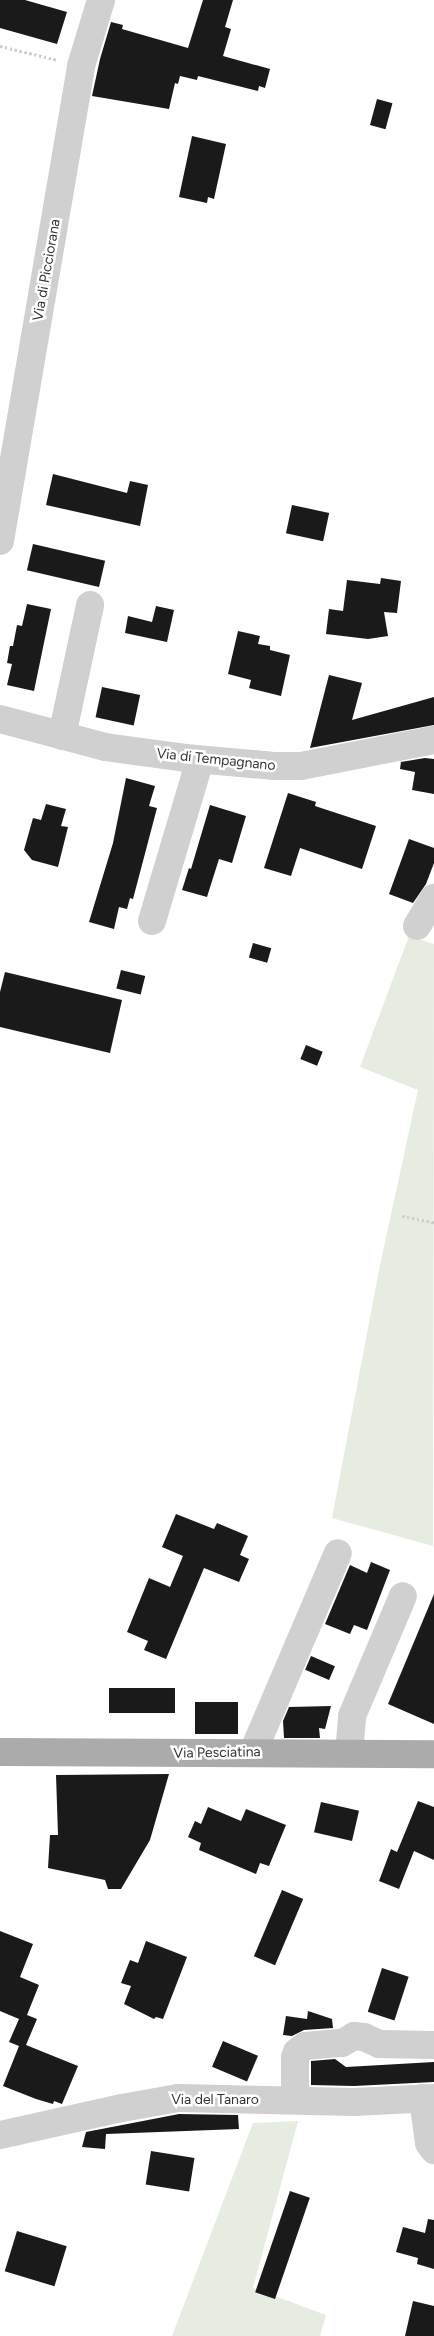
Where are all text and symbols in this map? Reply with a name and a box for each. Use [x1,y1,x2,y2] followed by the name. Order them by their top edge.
[30,218,64,322] street label: Via di Picciorana
[156,745,276,775] street label: Via di Tempagnano
[173,1744,261,1762] street label: Via Pesciatina
[171,2092,259,2108] street label: Via del Tanaro

